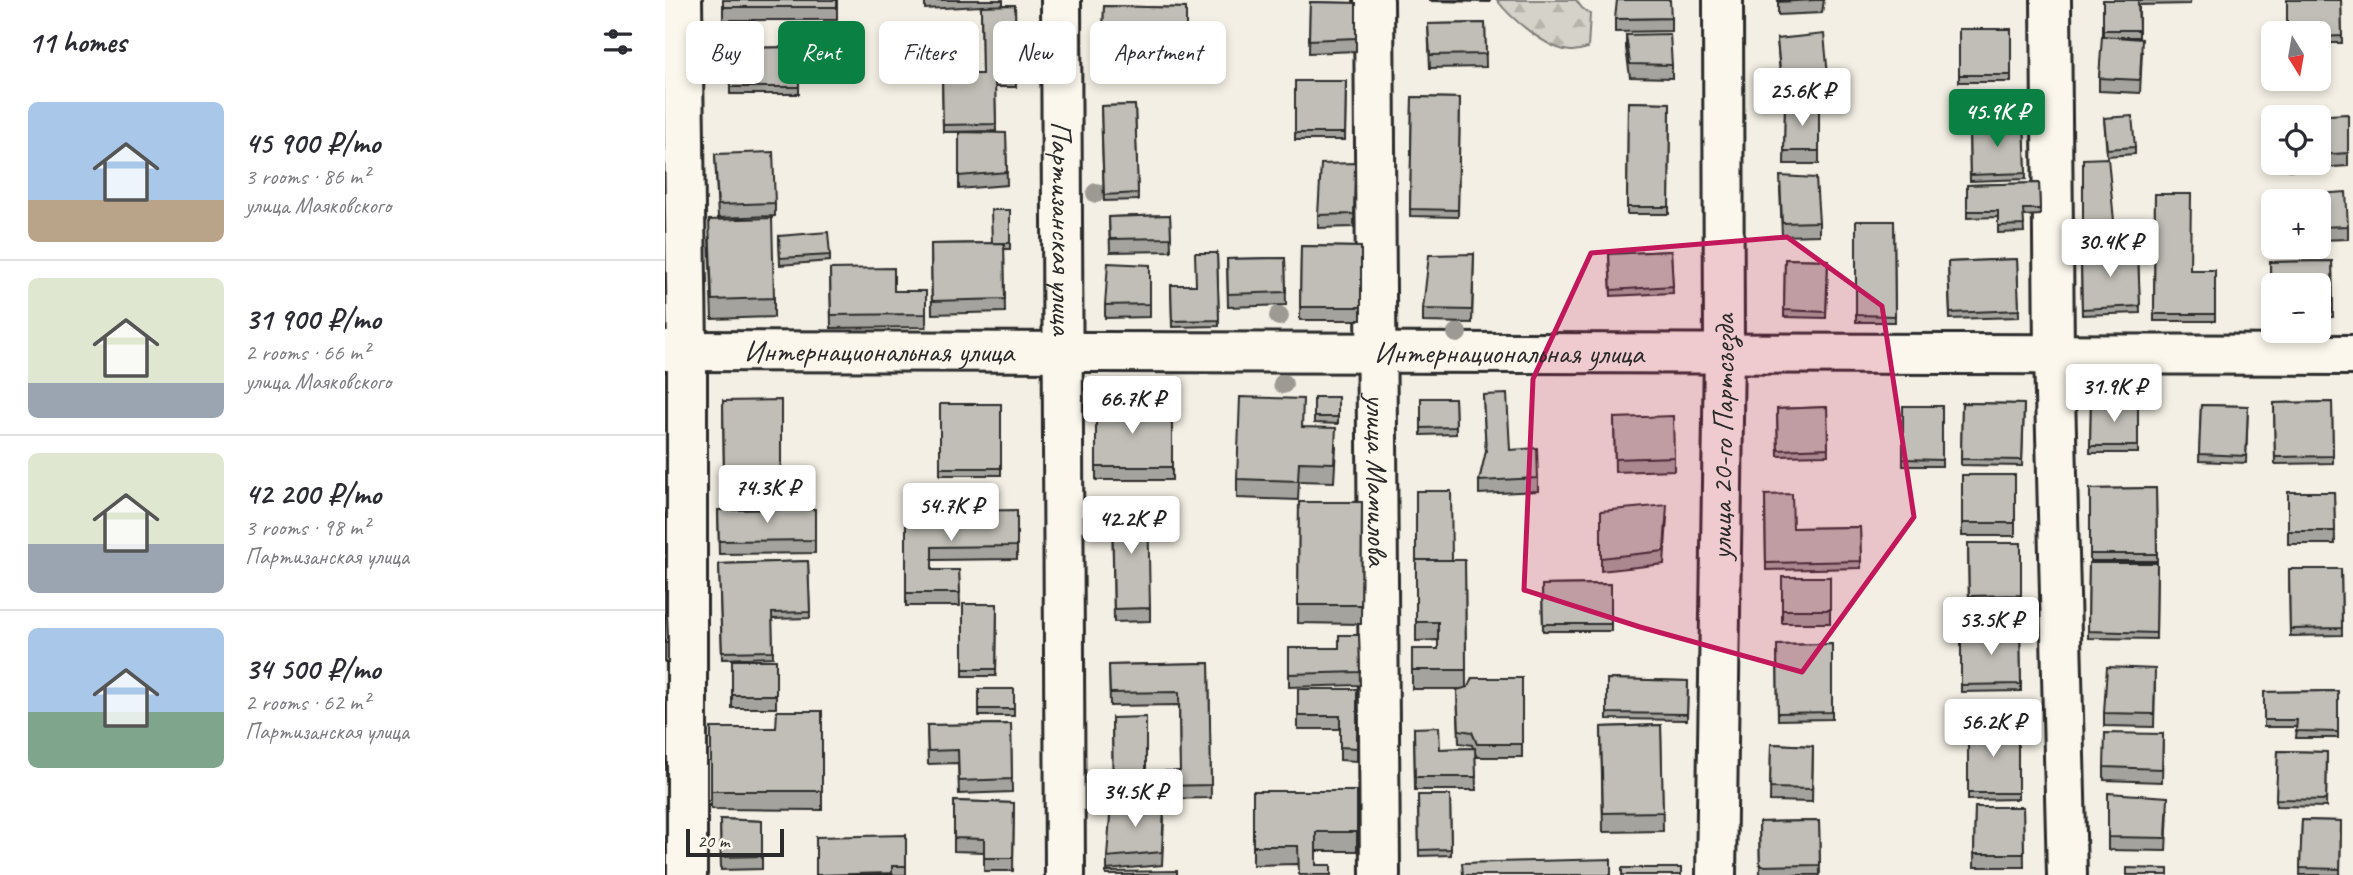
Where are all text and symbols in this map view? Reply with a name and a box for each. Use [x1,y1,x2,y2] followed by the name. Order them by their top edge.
[686,21,764,84] chip: Buy
[778,21,865,84] chip: Rent
[879,21,979,84] chip: Filters
[993,21,1076,84] chip: New
[1090,21,1226,84] chip: Apartment
[2261,21,2331,91] north arrow
[2261,21,2331,343] map controls
[28,23,126,61] text: 11 homes
[599,23,637,61] icon: filters
[1737,68,1867,128] pin: 25.6K ₽
[1770,76,1834,105] text: 25.6K ₽
[1932,90,2062,149] pin: 45.9K ₽
[1965,97,2029,126] text: 45.9K ₽
[2261,105,2331,175] button: locate
[1043,121,1082,337] street label: Партизанская улица
[245,124,380,162] text: 45 900 ₽/mo
[84,130,168,214] icon: home
[245,162,369,191] text: 3 rooms · 86 m²
[2261,189,2331,259] button: +
[245,191,391,220] text: улица Маяковского
[2045,219,2175,279] pin: 30.4K ₽
[2078,227,2142,256] text: 30.4K ₽
[2261,273,2331,343] button: −
[245,300,381,338] text: 31 900 ₽/mo
[84,306,168,390] icon: home
[1702,312,1743,562] street label: улица 20-го Партсъезда
[744,332,1016,371] street label: Интернациональная улица
[1374,334,1646,372] street label: Интернациональная улица
[245,338,369,367] text: 2 rooms · 66 m²
[2049,364,2179,424] pin: 31.9K ₽
[245,367,391,396] text: улица Маяковского
[2082,372,2146,401] text: 31.9K ₽
[1067,376,1197,436] pin: 66.7K ₽
[1099,384,1165,413] text: 66.7K ₽
[1358,392,1397,568] street label: улица Мамилова
[702,466,832,525] pin: 74.3K ₽
[735,473,799,502] text: 74.3K ₽
[245,475,381,513] text: 42 200 ₽/mo
[84,481,168,565] icon: home
[886,484,1016,543] pin: 54.7K ₽
[919,491,983,520] text: 54.7K ₽
[1066,496,1196,556] pin: 42.2K ₽
[1099,504,1163,533] text: 42.2K ₽
[245,513,369,542] text: 3 rooms · 98 m²
[245,542,409,571] text: Партизанская улица
[1926,598,2056,657] pin: 53.5K ₽
[1959,605,2023,634] text: 53.5K ₽
[245,650,380,688] text: 34 500 ₽/mo
[84,656,168,740] icon: home
[245,688,369,717] text: 2 rooms · 62 m²
[1928,700,2058,759] pin: 56.2K ₽
[1961,707,2025,736] text: 56.2K ₽
[245,717,409,746] text: Партизанская улица
[1070,770,1200,829] pin: 34.5K ₽
[1103,777,1167,806] text: 34.5K ₽
[686,826,784,858] scale bar
[697,829,729,853] text: 20 m

